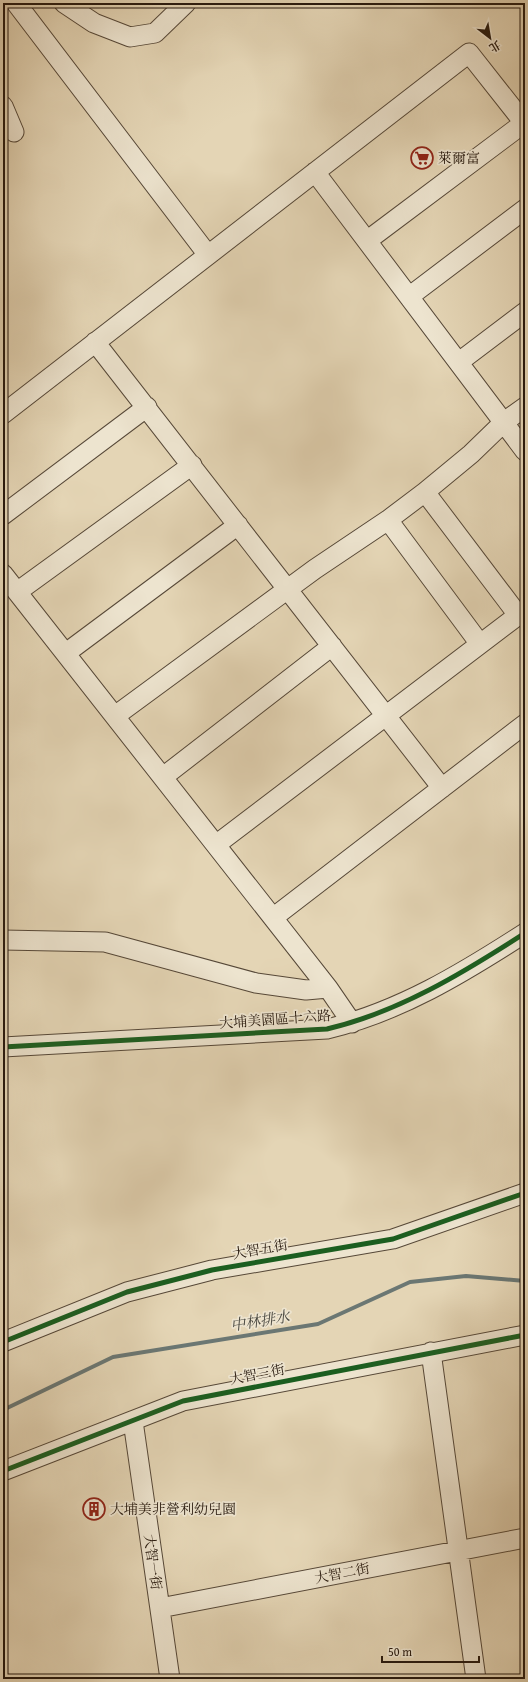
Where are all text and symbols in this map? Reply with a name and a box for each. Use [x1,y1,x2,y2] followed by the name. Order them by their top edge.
[470,18,510,58] north arrow
[486,37,504,56] text: 北
[409,145,435,171] supermarket icon: 萊爾富
[438,148,480,168] place label: 萊爾富
[218,1005,332,1033] street label: 大埔美園區十六路
[231,1234,289,1264] street label: 大智五街
[229,1305,293,1336] water label: 中林排水
[228,1359,286,1389] street label: 大智三街
[81,1496,107,1522] building icon: 大埔美非營利幼兒園
[110,1499,236,1519] place label: 大埔美非營利幼兒園
[139,1533,167,1591] street label: 大智一街
[313,1558,371,1588] street label: 大智二街
[382,1638,479,1664] scale bar
[388,1643,412,1660] text: 50 m

